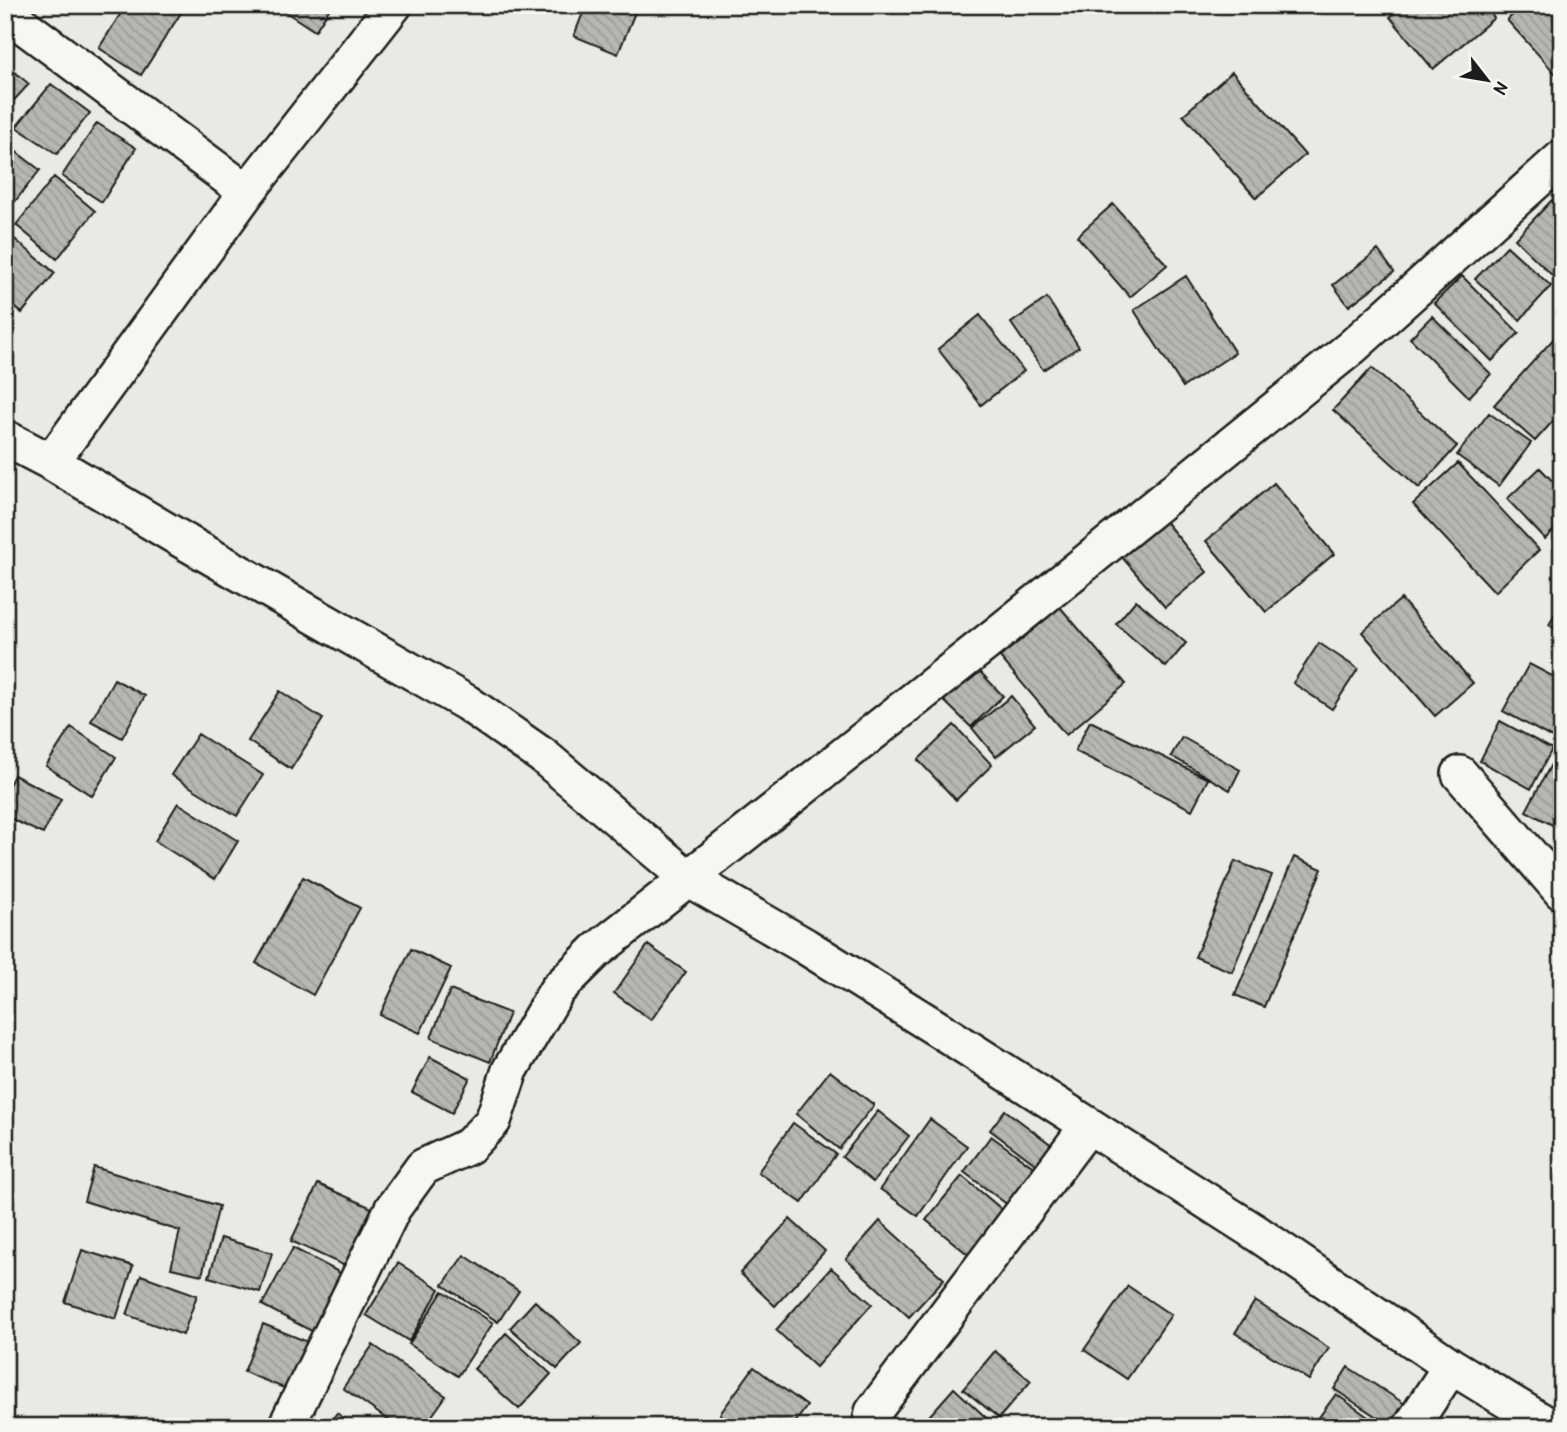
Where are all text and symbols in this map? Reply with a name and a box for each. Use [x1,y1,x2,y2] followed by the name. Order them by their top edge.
[1452,46,1522,116] north arrow
[1488,78,1515,100] text: N

